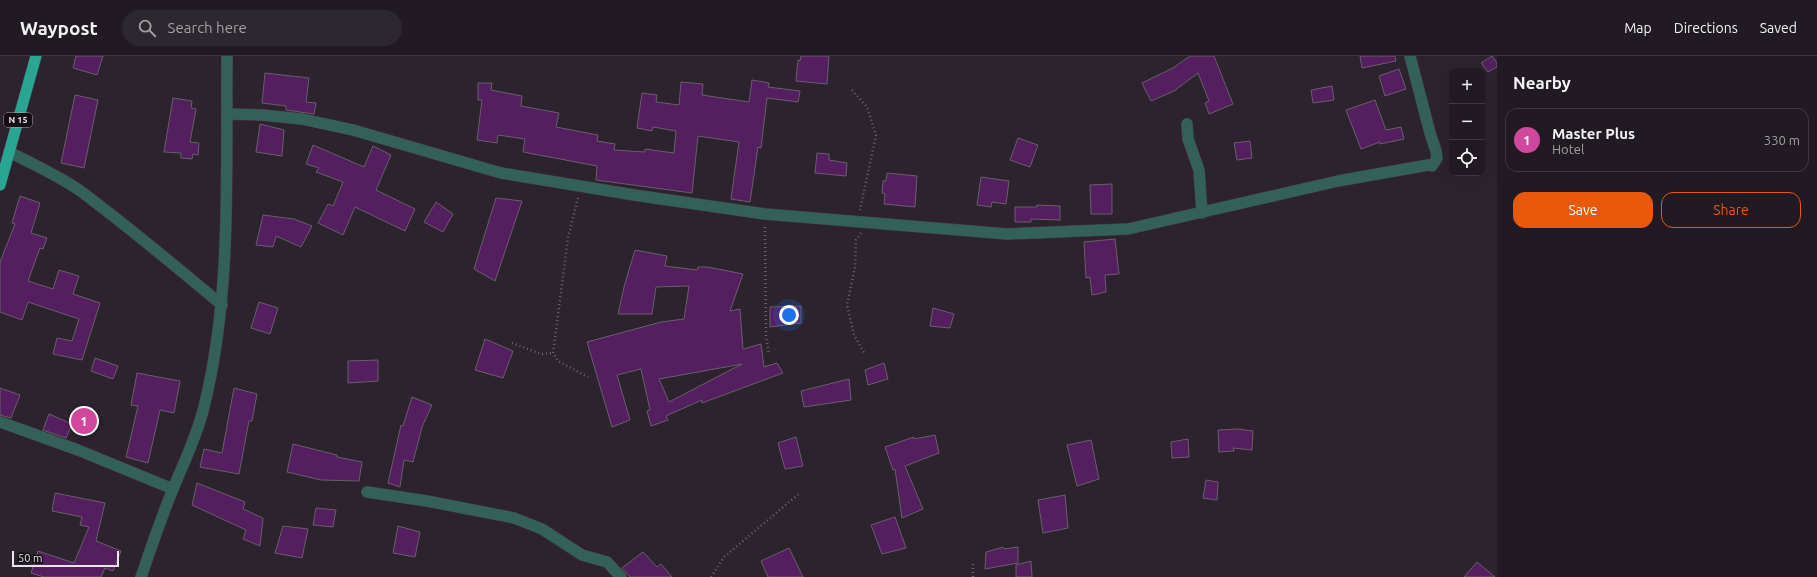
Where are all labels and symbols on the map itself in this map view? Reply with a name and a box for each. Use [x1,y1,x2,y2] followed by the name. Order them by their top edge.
[4,113,32,127] road number: N 15
[779,305,799,325] your location
[71,406,97,436] pin: 1
[12,549,119,568] scale bar

